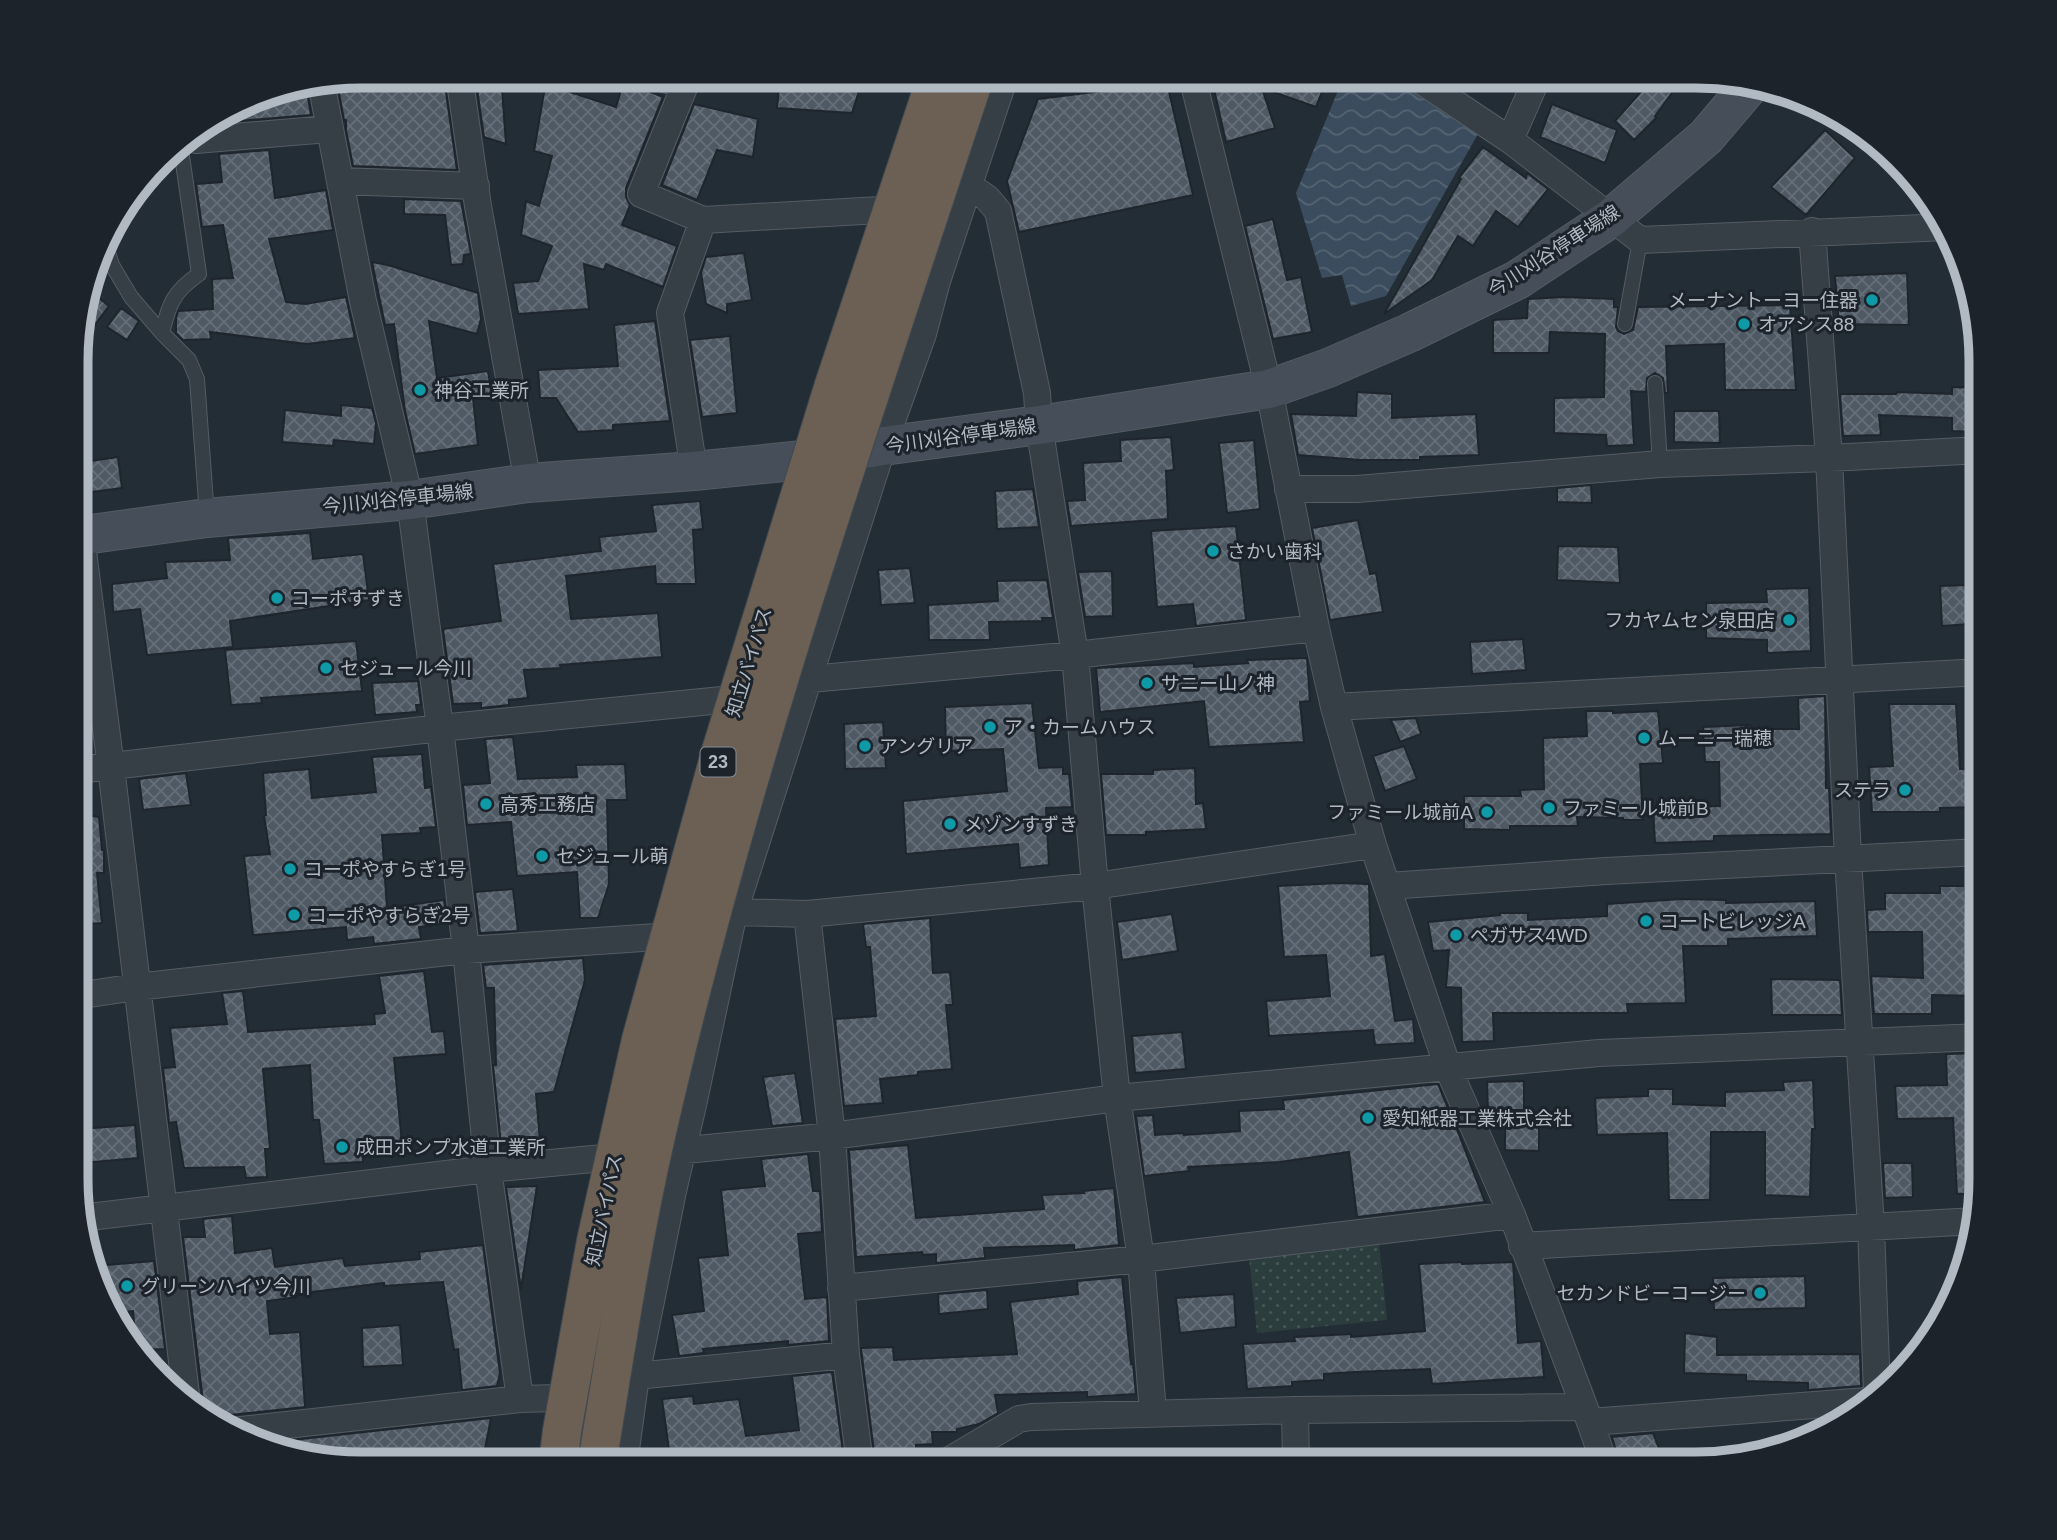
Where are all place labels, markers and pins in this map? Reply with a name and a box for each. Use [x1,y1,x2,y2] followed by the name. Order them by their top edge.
[1668,290,1858,311] place label: メーナントーヨー住器
[1864,292,1880,308] marker: メーナントーヨー住器
[1758,314,1854,335] place label: オアシス88
[1736,316,1752,332] marker: オアシス88
[434,380,529,401] place label: 神谷工業所
[412,382,428,398] marker: 神谷工業所
[1227,541,1322,562] place label: さかい歯科
[1205,543,1221,559] marker: さかい歯科
[291,588,405,609] place label: コーポすずき
[269,590,285,606] marker: コーポすずき
[1605,610,1775,631] place label: フカヤムセン泉田店
[1781,612,1797,628] marker: フカヤムセン泉田店
[340,658,472,679] place label: セジュール今川
[318,660,334,676] marker: セジュール今川
[1161,673,1275,694] place label: サニー山ノ神
[1139,675,1155,691] marker: サニー山ノ神
[1004,717,1155,738] place label: ア・カームハウス
[982,719,998,735] marker: ア・カームハウス
[1658,728,1772,749] place label: ムーニー瑞穂
[1636,730,1652,746] marker: ムーニー瑞穂
[879,736,973,757] place label: アングリア
[857,738,873,754] marker: アングリア
[1834,780,1891,801] place label: ステラ
[1897,782,1913,798] marker: ステラ
[500,794,595,815] place label: 高秀工務店
[478,796,494,812] marker: 高秀工務店
[1563,798,1709,819] place label: ファミール城前B
[1541,800,1557,816] marker: ファミール城前B
[1327,802,1473,823] place label: ファミール城前A
[1479,804,1495,820] marker: ファミール城前A
[964,814,1078,835] place label: メゾンすずき
[942,816,958,832] marker: メゾンすずき
[556,846,669,867] place label: セジュール萌
[534,848,550,864] marker: セジュール萌
[304,859,467,880] place label: コーポやすらぎ1号
[282,861,298,877] marker: コーポやすらぎ1号
[308,905,471,926] place label: コーポやすらぎ2号
[286,907,302,923] marker: コーポやすらぎ2号
[1660,911,1806,932] place label: コートビレッジA
[1638,913,1654,929] marker: コートビレッジA
[1470,925,1588,946] place label: ペガサス4WD
[1448,927,1464,943] marker: ペガサス4WD
[1382,1108,1572,1129] place label: 愛知紙器工業株式会社
[1360,1110,1376,1126] marker: 愛知紙器工業株式会社
[356,1137,545,1158] place label: 成田ポンプ水道工業所
[334,1139,350,1155] marker: 成田ポンプ水道工業所
[141,1276,311,1297] place label: グリーンハイツ今川
[119,1278,135,1294] marker: グリーンハイツ今川
[1556,1283,1746,1304] place label: セカンドビーコージー
[1752,1285,1768,1301] marker: セカンドビーコージー

